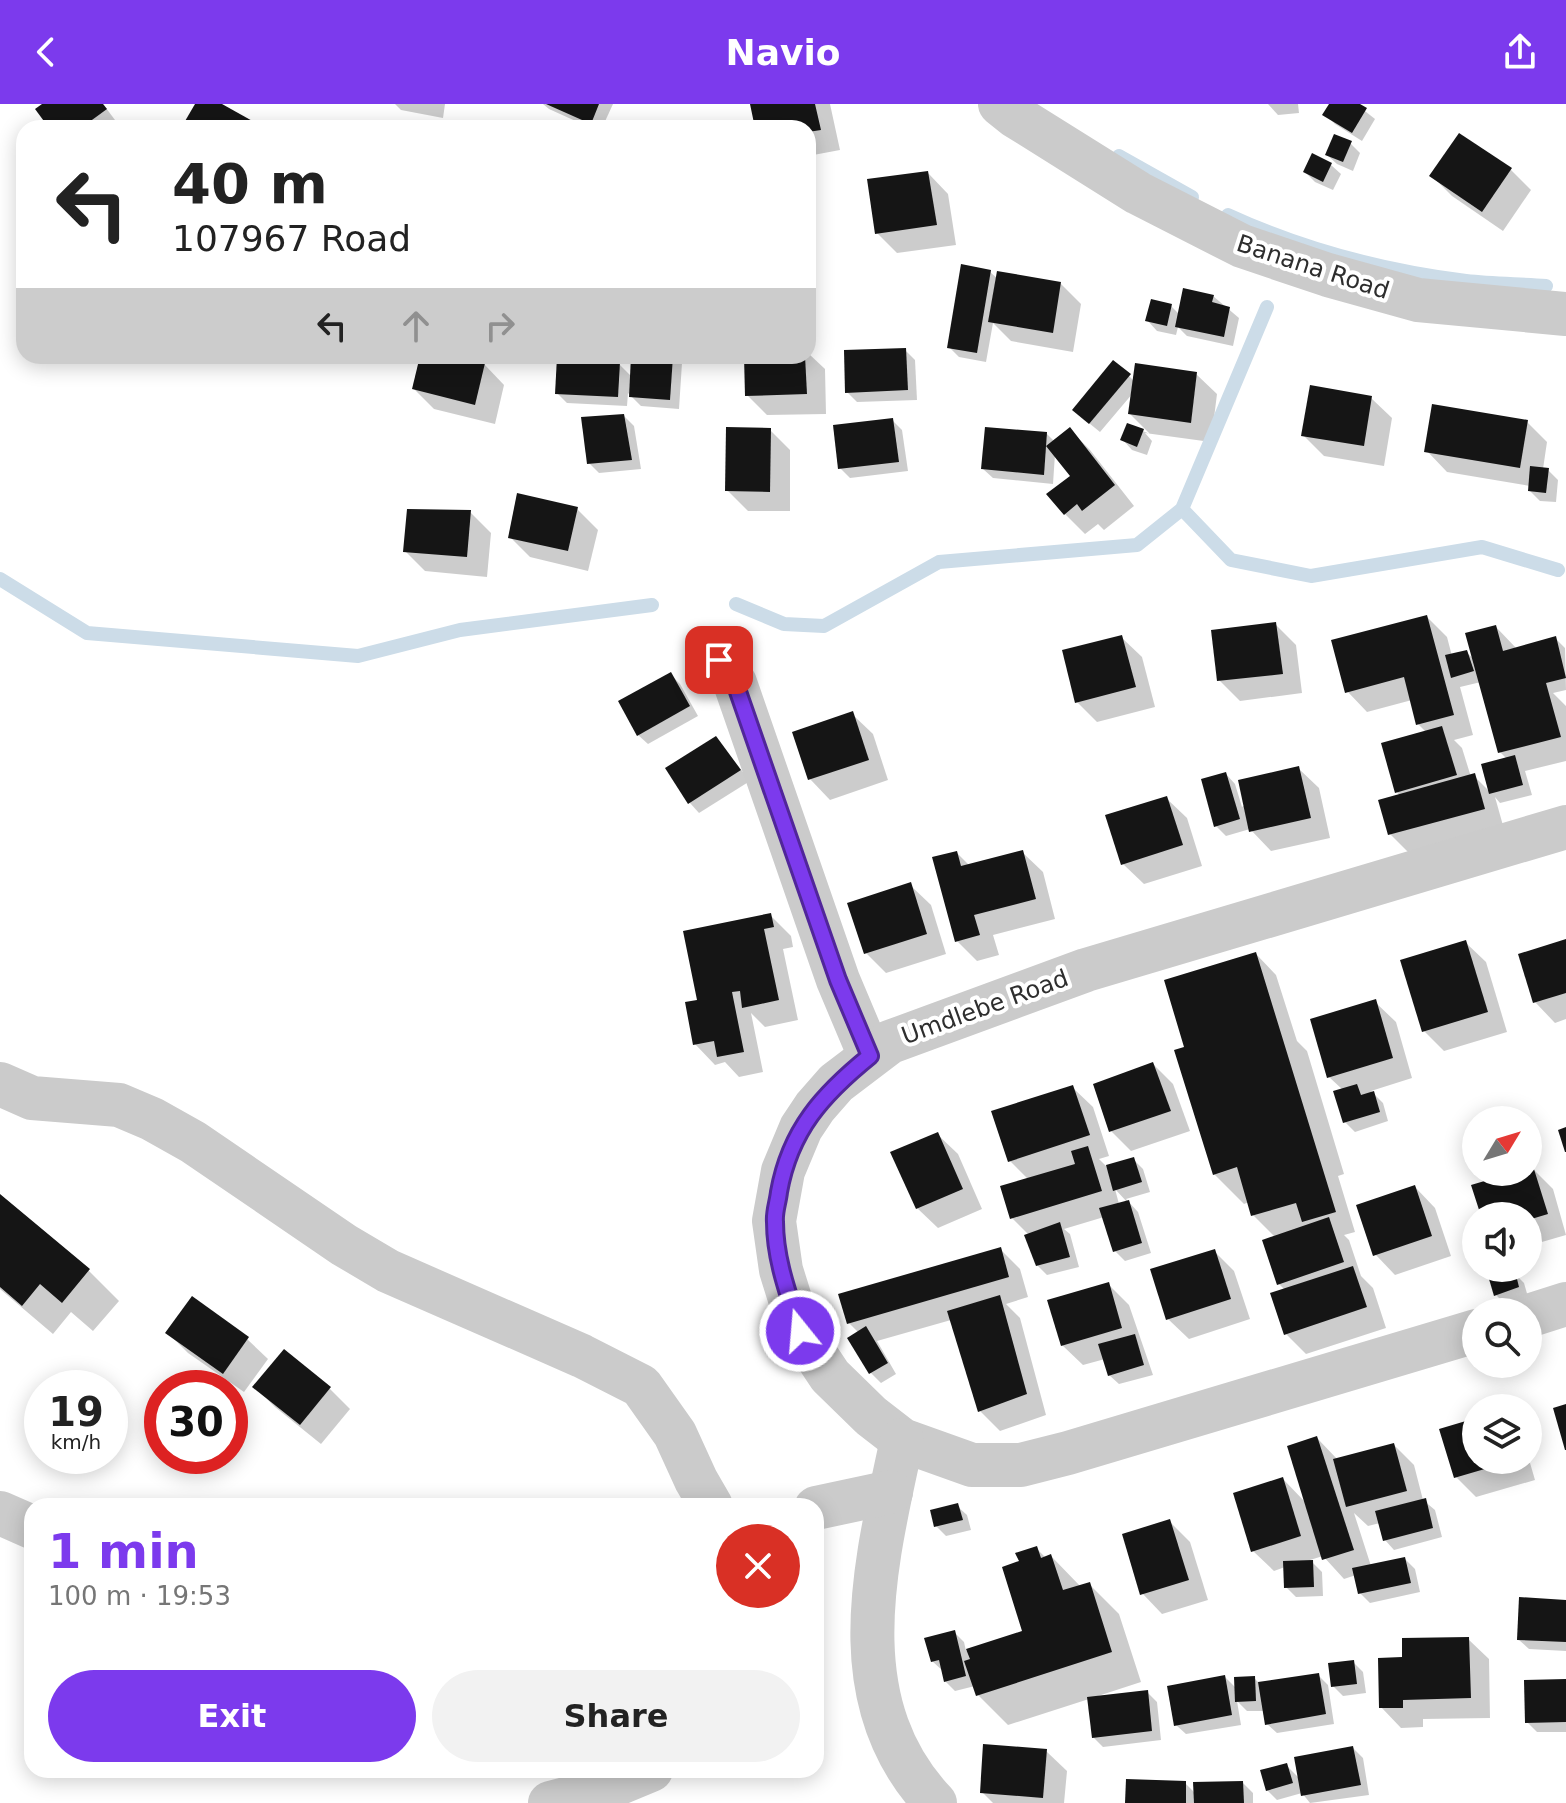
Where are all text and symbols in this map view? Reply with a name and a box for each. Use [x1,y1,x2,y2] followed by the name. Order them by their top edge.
[24,30,68,74] icon: back
[1498,30,1542,74] icon: share
[726,32,840,73] text: Navio
[172,151,328,216] text: 40 m
[40,152,144,256] icon: left
[172,218,411,259] text: 107967 Road
[1233,229,1393,305] street label: Banana Road
[310,304,354,348] icon: left
[394,304,438,348] icon: ahead
[478,304,522,348] icon: right
[685,626,753,694] pin
[697,638,741,682] icon: arrive
[898,964,1072,1050] street label: Umdlebe Road
[1462,1106,1542,1186] north arrow
[1462,1106,1542,1474] map controls
[1462,1202,1542,1282] button: sound
[758,1289,842,1373] position arrow
[1462,1298,1542,1378] button: search
[144,1370,248,1474] speed limit sign: 30
[48,1389,104,1435] text: 19
[1462,1394,1542,1474] button: layers
[51,1430,101,1454] text: km/h
[48,1523,199,1579] text: 1 min
[716,1524,800,1608] button: close
[48,1581,231,1611] text: 100 m · 19:53
[48,1670,416,1762] button: Exit
[432,1670,800,1762] button: Share

